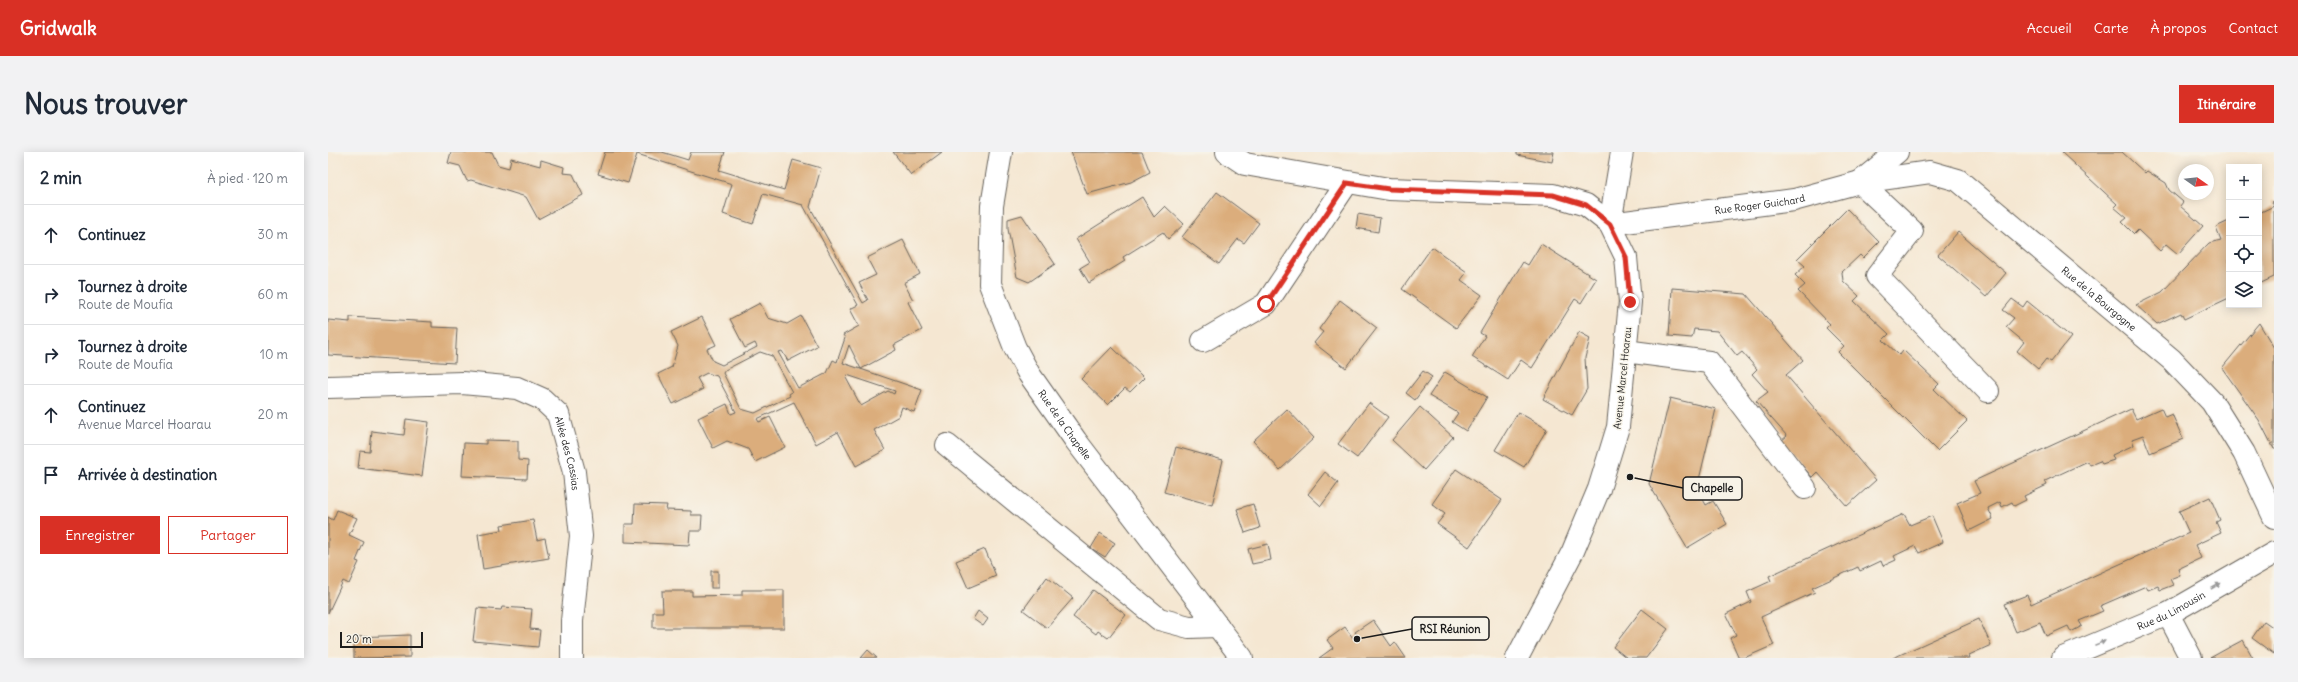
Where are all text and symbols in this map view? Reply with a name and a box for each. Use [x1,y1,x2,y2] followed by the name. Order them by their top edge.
[20,16,97,40] text: Gridwalk
[2027,19,2072,37] text: Accueil
[2094,19,2129,37] text: Carte
[2151,19,2207,37] text: À propos
[2229,19,2278,37] text: Contact
[2179,85,2274,123] button: Itinéraire
[24,86,187,122] text: Nous trouver
[2178,164,2214,200] north arrow
[2226,164,2262,308] map controls
[2226,164,2262,200] button: +
[40,167,82,189] text: 2 min
[207,170,288,187] text: À pied · 120 m
[1714,191,1807,217] street label: Rue Roger Guichard
[2226,200,2262,236] button: −
[40,224,62,246] icon: ahead
[78,225,146,244] text: Continuez
[258,226,288,243] text: 30 m
[2226,236,2262,272] button: locate
[2059,264,2139,334] street label: Rue de la Bourgogne
[2226,272,2262,308] button: layers
[78,277,187,296] text: Tournez à droite
[40,284,62,306] icon: right
[257,286,288,303] text: 60 m
[1621,293,1639,311] route end
[1257,295,1275,313] route start
[78,296,173,313] text: Route de Moufia
[1611,326,1634,430] street label: Avenue Marcel Hoarau
[78,337,187,356] text: Tournez à droite
[40,344,62,366] icon: right
[260,346,288,363] text: 10 m
[78,356,173,373] text: Route de Moufia
[1035,387,1094,462] street label: Rue de la Chapelle
[78,397,146,416] text: Continuez
[40,404,62,426] icon: ahead
[258,406,288,423] text: 20 m
[552,415,582,491] street label: Allée des Cassias
[78,416,211,433] text: Avenue Marcel Hoarau
[40,464,62,486] icon: arrive
[78,465,217,484] text: Arrivée à destination
[1683,477,1742,500] callout: Chapelle
[1691,481,1734,496] text: Chapelle
[40,516,160,554] button: Enregistrer
[168,516,288,554] button: Partager
[2210,583,2222,590] one-way arrow
[2135,588,2208,633] street label: Rue du Limousin
[1412,617,1489,640] callout: RSI Réunion
[1419,622,1481,636] text: RSI Réunion
[340,630,423,649] scale bar
[346,632,372,646] text: 20 m
[2094,640,2106,646] one-way arrow

